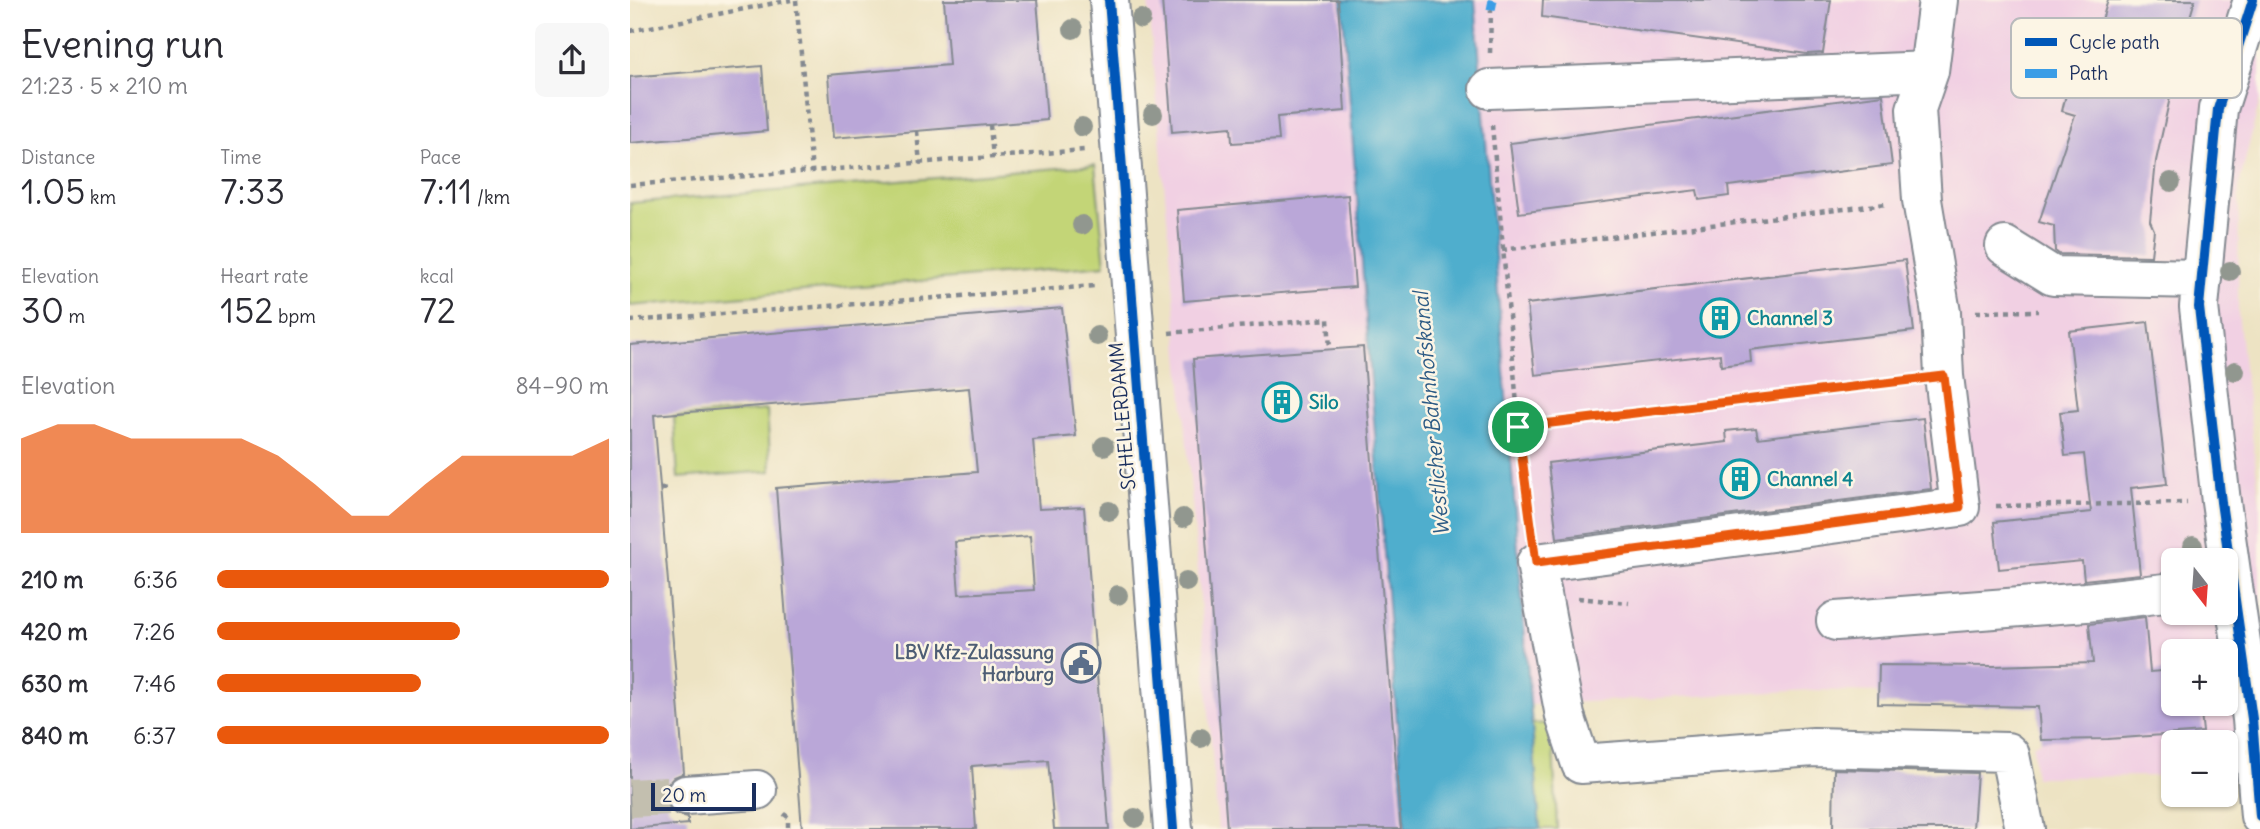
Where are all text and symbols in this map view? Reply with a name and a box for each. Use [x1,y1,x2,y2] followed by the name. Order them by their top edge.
[2011,18,2242,98] legend
[21,21,224,68] text: Evening run
[535,23,609,97] button: share
[2069,30,2160,54] text: Cycle path
[2069,61,2108,85] text: Path
[21,71,188,100] text: 21:23 · 5 × 210 m
[21,145,95,169] text: Distance
[220,145,261,169] text: Time
[420,145,461,169] text: Pace
[21,169,85,213] text: 1.05
[220,169,285,213] text: 7:33
[420,169,473,213] text: 7:11
[85,185,116,209] text: km
[473,185,510,209] text: /km
[21,264,99,288] text: Elevation
[220,264,308,288] text: Heart rate
[420,264,454,288] text: kcal
[21,288,64,332] text: 30
[220,288,274,332] text: 152
[420,288,456,332] text: 72
[1407,288,1455,537] water label: Westlicher Bahnhofskanal
[1699,297,1741,339] building icon: Channel 3
[64,304,85,328] text: m
[274,304,316,328] text: bpm
[1747,306,1833,330] place label: Channel 3
[1104,341,1140,491] street label: SCHELLERDAMM
[21,371,115,400] text: Elevation
[515,371,609,400] text: 84–90 m
[1261,381,1303,423] building icon: Silo
[1309,390,1339,414] place label: Silo
[1488,397,1548,457] pin
[1499,408,1537,446] icon: arrive
[1719,458,1761,500] building icon: Channel 4
[1767,467,1853,491] place label: Channel 4
[2161,548,2238,625] north arrow
[2161,548,2238,807] map controls
[21,565,84,594] text: 210 m
[133,565,178,594] text: 6:36
[21,617,88,646] text: 420 m
[133,617,175,646] text: 7:26
[2161,639,2238,716] button: +
[895,640,1054,686] place label: LBV Kfz-Zulassung Harburg
[1060,642,1102,684] public building icon: LBV Kfz-Zulassung Harburg
[21,669,88,698] text: 630 m
[133,669,176,698] text: 7:46
[21,721,88,750] text: 840 m
[133,721,176,750] text: 6:37
[2161,730,2238,807] button: −
[651,780,756,812] scale bar
[662,783,706,807] text: 20 m

